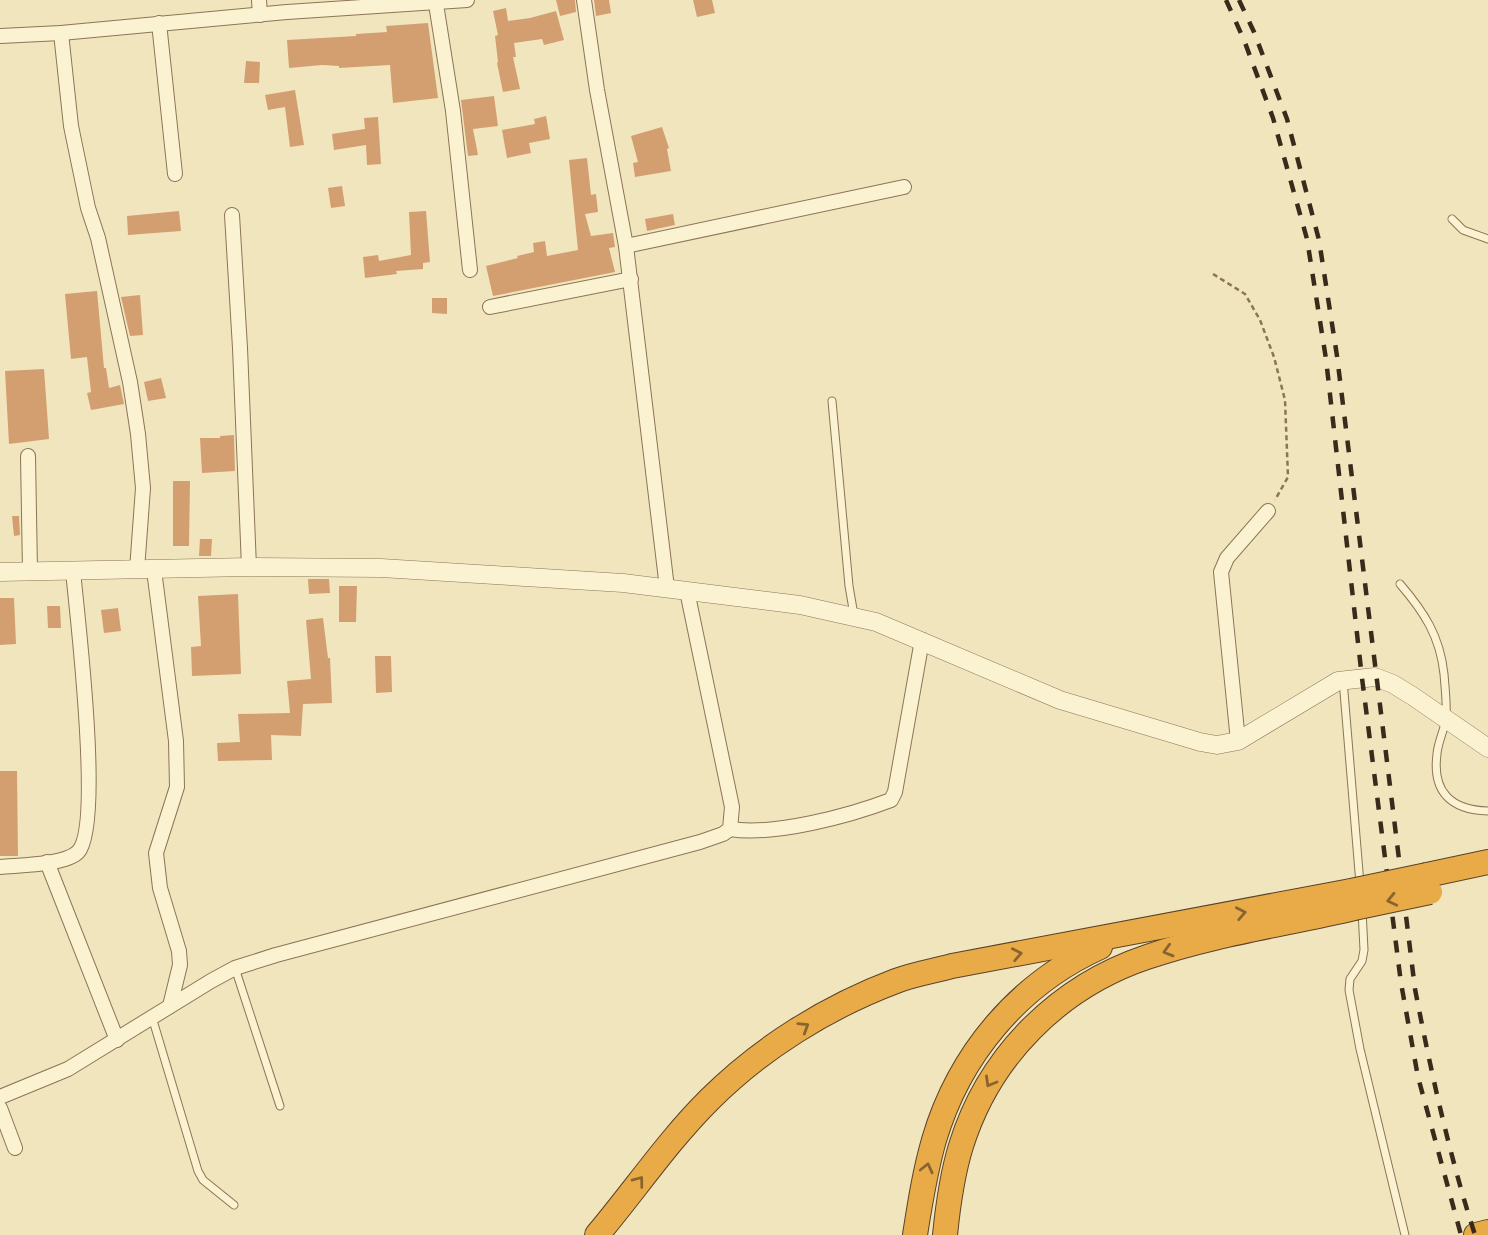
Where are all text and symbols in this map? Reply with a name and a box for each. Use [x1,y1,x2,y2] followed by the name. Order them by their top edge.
[1386,892,1398,906] one-way arrow
[1235,906,1247,921] one-way arrow
[1163,942,1175,957] one-way arrow
[1011,948,1023,963] one-way arrow
[796,1022,809,1035] one-way arrow
[985,1074,998,1087] one-way arrow
[919,1162,933,1174] one-way arrow
[631,1176,643,1189] one-way arrow

